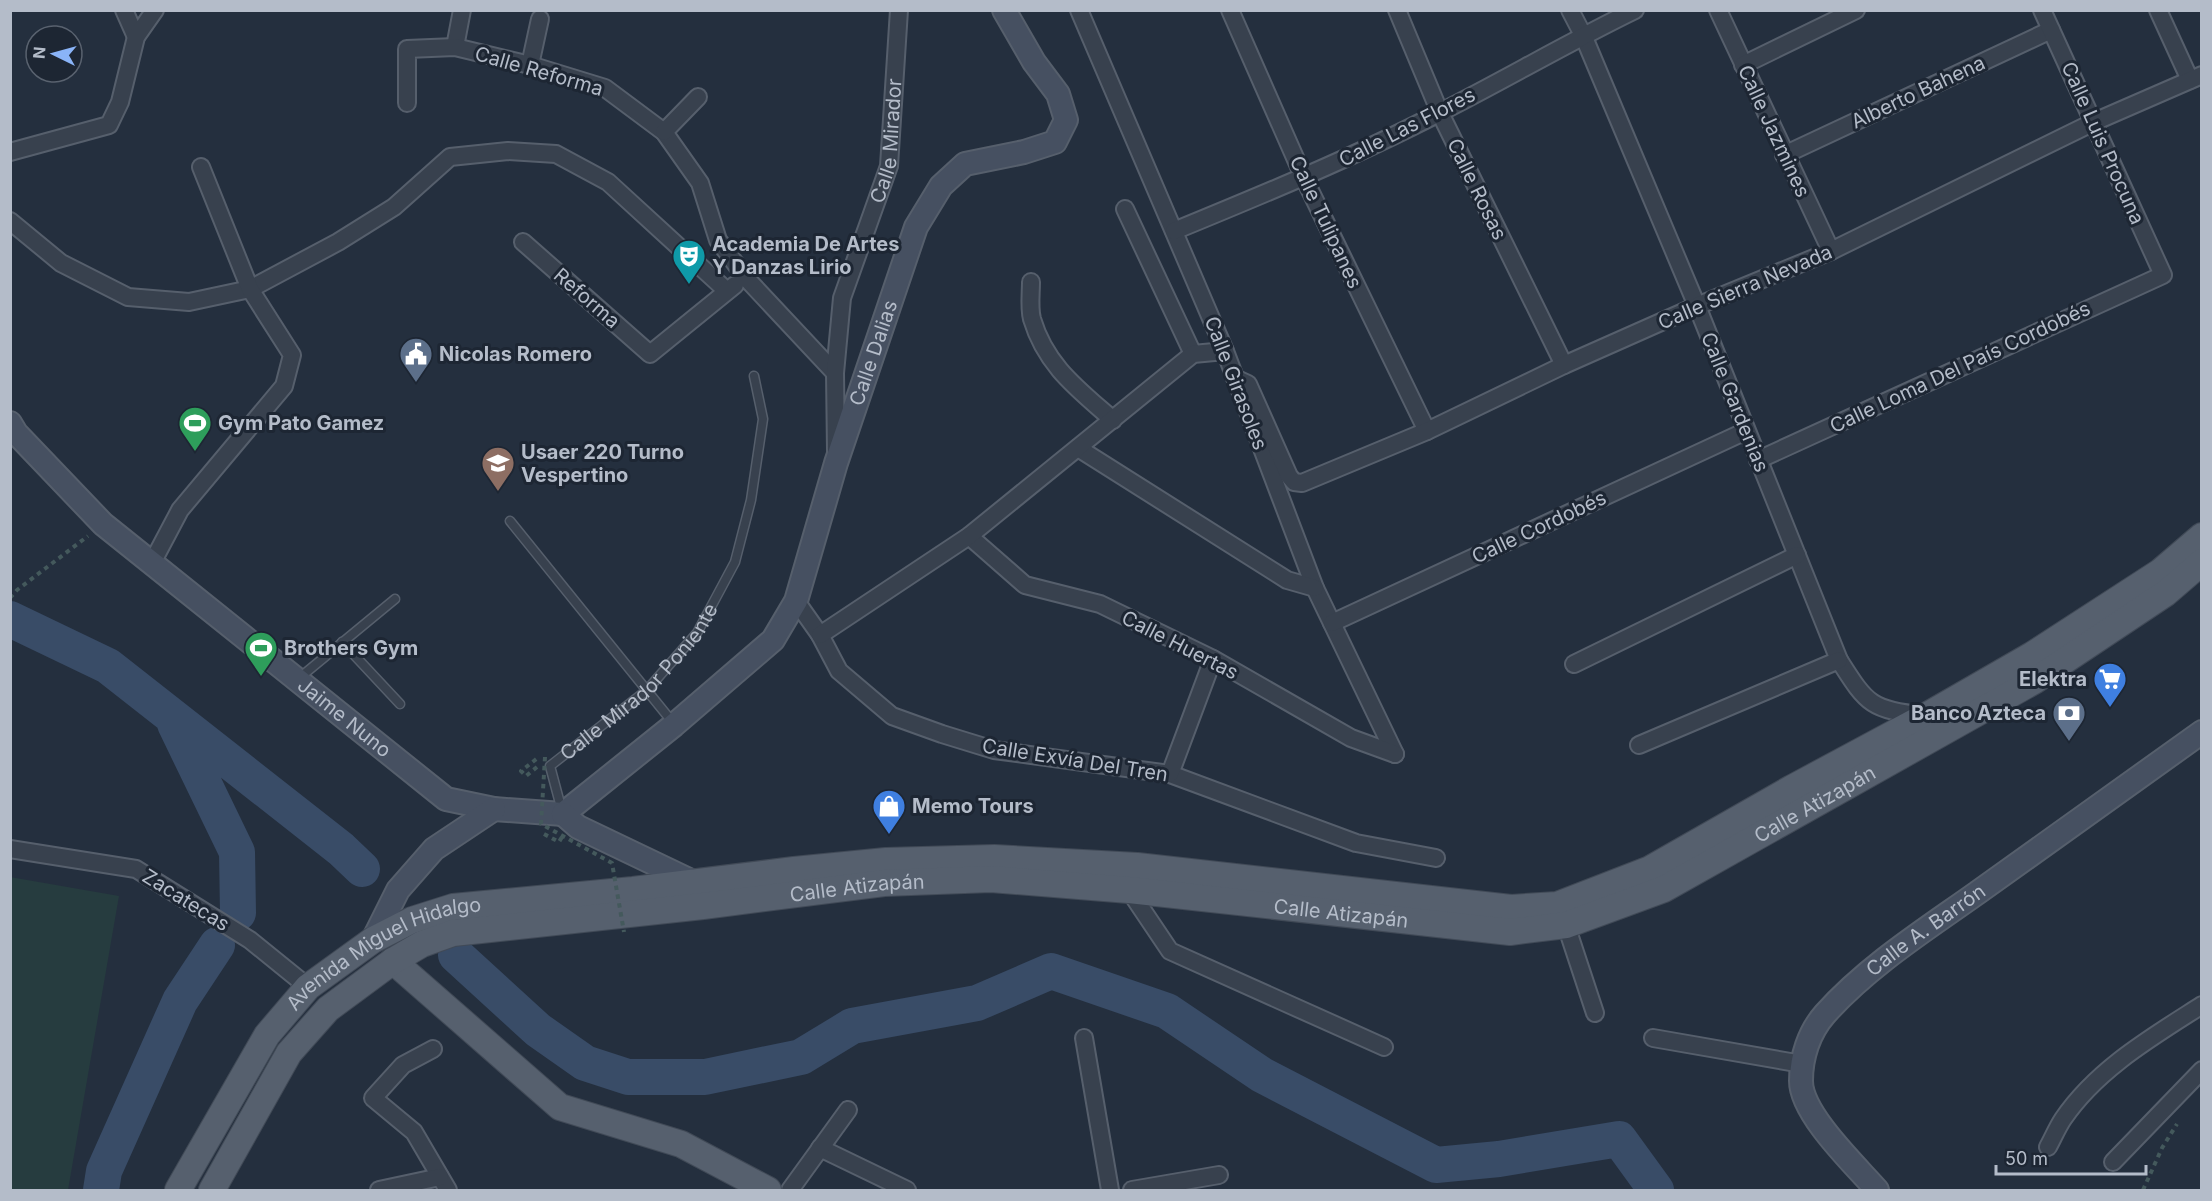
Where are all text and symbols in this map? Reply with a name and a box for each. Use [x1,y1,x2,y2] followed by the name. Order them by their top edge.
[24,24,84,84] north arrow
[472,41,606,101] street label: Calle Reforma
[29,46,50,60] text: N
[1847,50,1989,134] street label: Alberto Bahena
[2056,58,2150,228] street label: Calle Luis Procuna
[1733,61,1815,201] street label: Calle Jazmines
[865,77,907,206] street label: Calle Mirador
[1335,82,1479,172] street label: Calle Las Flores
[1442,134,1512,244] street label: Calle Rosas
[1285,152,1367,292] street label: Calle Tulipanes
[712,232,899,279] place label: Academia De Artes Y Danzas Lirio
[671,238,707,285] theatre icon: Academia De Artes Y Danzas Lirio
[1654,240,1836,334] street label: Calle Sierra Nevada
[549,263,625,333] street label: Reforma
[1826,296,2094,438] street label: Calle Loma Del País Cordobés
[844,297,902,409] street label: Calle Dalias
[1200,313,1272,453] street label: Calle Girasoles
[1696,329,1774,475] street label: Calle Gardenias
[398,336,434,383] public building icon: Nicolas Romero
[439,342,592,366] place label: Nicolas Romero
[177,405,213,452] sports icon: Gym Pato Gamez
[218,411,384,435] place label: Gym Pato Gamez
[521,440,684,487] place label: Usaer 220 Turno Vespertino
[480,445,516,492] school or university icon: Usaer 220 Turno Vespertino
[1468,485,1610,569] street label: Calle Cordobés
[555,599,723,766] street label: Calle Mirador Poniente
[1118,605,1242,685] street label: Calle Huertas
[243,630,279,677] sports icon: Brothers Gym
[284,636,418,660] place label: Brothers Gym
[2092,661,2128,708] supermarket icon: Elektra
[2019,667,2087,691] place label: Elektra
[293,673,396,762] street label: Jaime Nuno
[2051,695,2087,742] bank icon: Banco Azteca
[1911,701,2046,725] place label: Banco Azteca
[980,733,1170,787] street label: Calle Exvía Del Tren
[1750,760,1880,848] street label: Calle Atizapán
[871,788,907,835] shop icon: Memo Tours
[912,794,1034,818] place label: Memo Tours
[138,864,234,936] street label: Zacatecas
[788,869,925,907] street label: Calle Atizapán
[1861,879,1990,981] street label: Calle A. Barrón
[281,892,482,1015] street label: Avenida Miguel Hidalgo
[1272,894,1410,933] street label: Calle Atizapán
[1996,1138,2146,1176] scale bar
[2005,1148,2048,1169] text: 50 m

